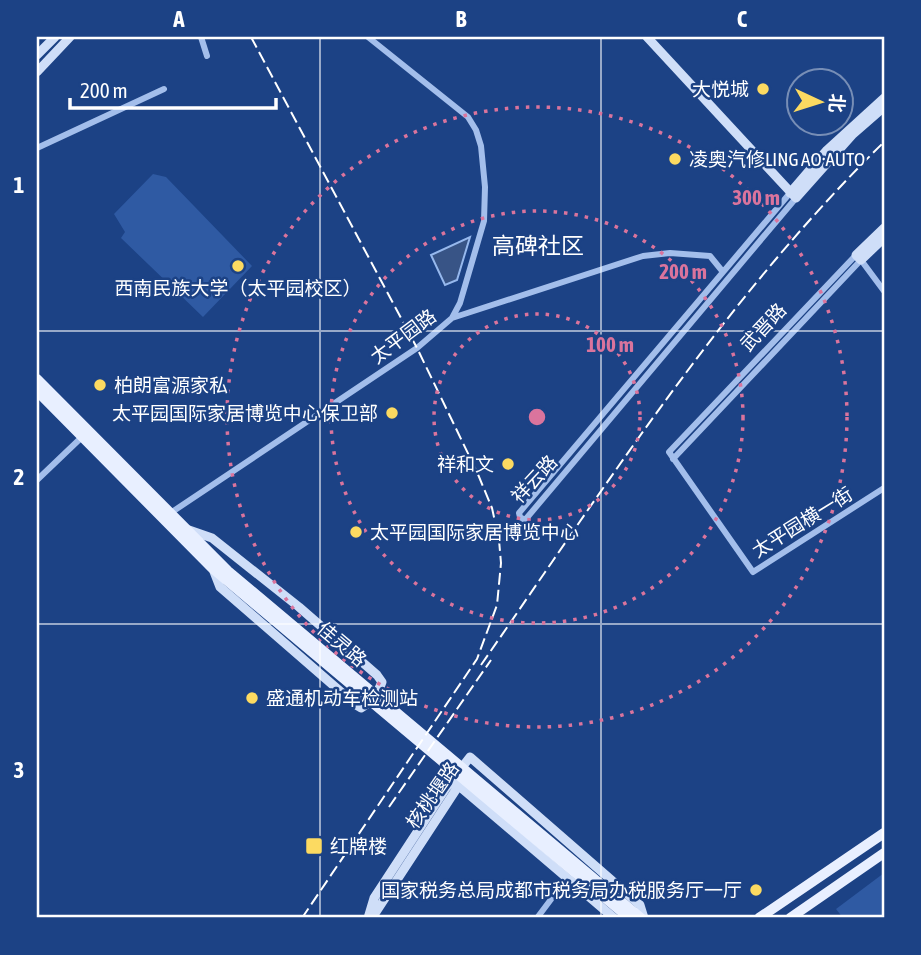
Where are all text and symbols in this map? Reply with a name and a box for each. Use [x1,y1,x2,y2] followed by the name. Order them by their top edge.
[172,6,185,32] text: A
[456,6,467,32] text: B
[737,6,748,32] text: C
[70,66,276,110] scale bar
[785,66,855,136] north arrow
[80,78,128,102] text: 200 m
[692,78,749,100] place label: 大悦城
[755,81,771,97] marker: 大悦城
[825,93,849,113] text: 北
[689,148,865,170] place label: 凌奥汽修LING AO·AUTO
[667,151,683,167] marker: 凌奥汽修LING AO·AUTO
[14,172,25,198] text: 1
[732,185,780,209] text: 300 m
[492,233,584,259] district label: 高碑社区
[230,258,246,274] marker: 西南民族大学（太平园校区）
[659,259,707,283] text: 200 m
[114,277,362,299] place label: 西南民族大学（太平园校区）
[736,299,790,355] street label: 武晋路
[366,304,440,368] street label: 太平园路
[586,332,634,356] text: 100 m
[114,374,228,396] place label: 柏朗富源家私
[92,377,108,393] marker: 柏朗富源家私
[112,402,378,424] place label: 太平园国际家居博览中心保卫部
[384,405,400,421] marker: 太平园国际家居博览中心保卫部
[525,405,549,429] centre of rings
[507,451,561,507] street label: 祥云路
[437,453,494,475] place label: 祥和文
[500,456,516,472] marker: 祥和文
[14,464,24,490] text: 2
[748,482,856,562] street label: 太平园横一街
[370,521,579,543] place label: 太平园国际家居博览中心
[348,524,364,540] marker: 太平园国际家居博览中心
[313,617,371,671] street label: 佳灵路
[266,687,418,709] place label: 盛通机动车检测站
[244,690,260,706] marker: 盛通机动车检测站
[14,757,24,783] text: 3
[401,758,463,832] street label: 核桃堰路
[330,835,387,857] place label: 红牌楼
[304,836,324,856] marker: 红牌楼
[381,879,742,901] place label: 国家税务总局成都市税务局办税服务厅一厅
[748,882,764,898] marker: 国家税务总局成都市税务局办税服务厅一厅

